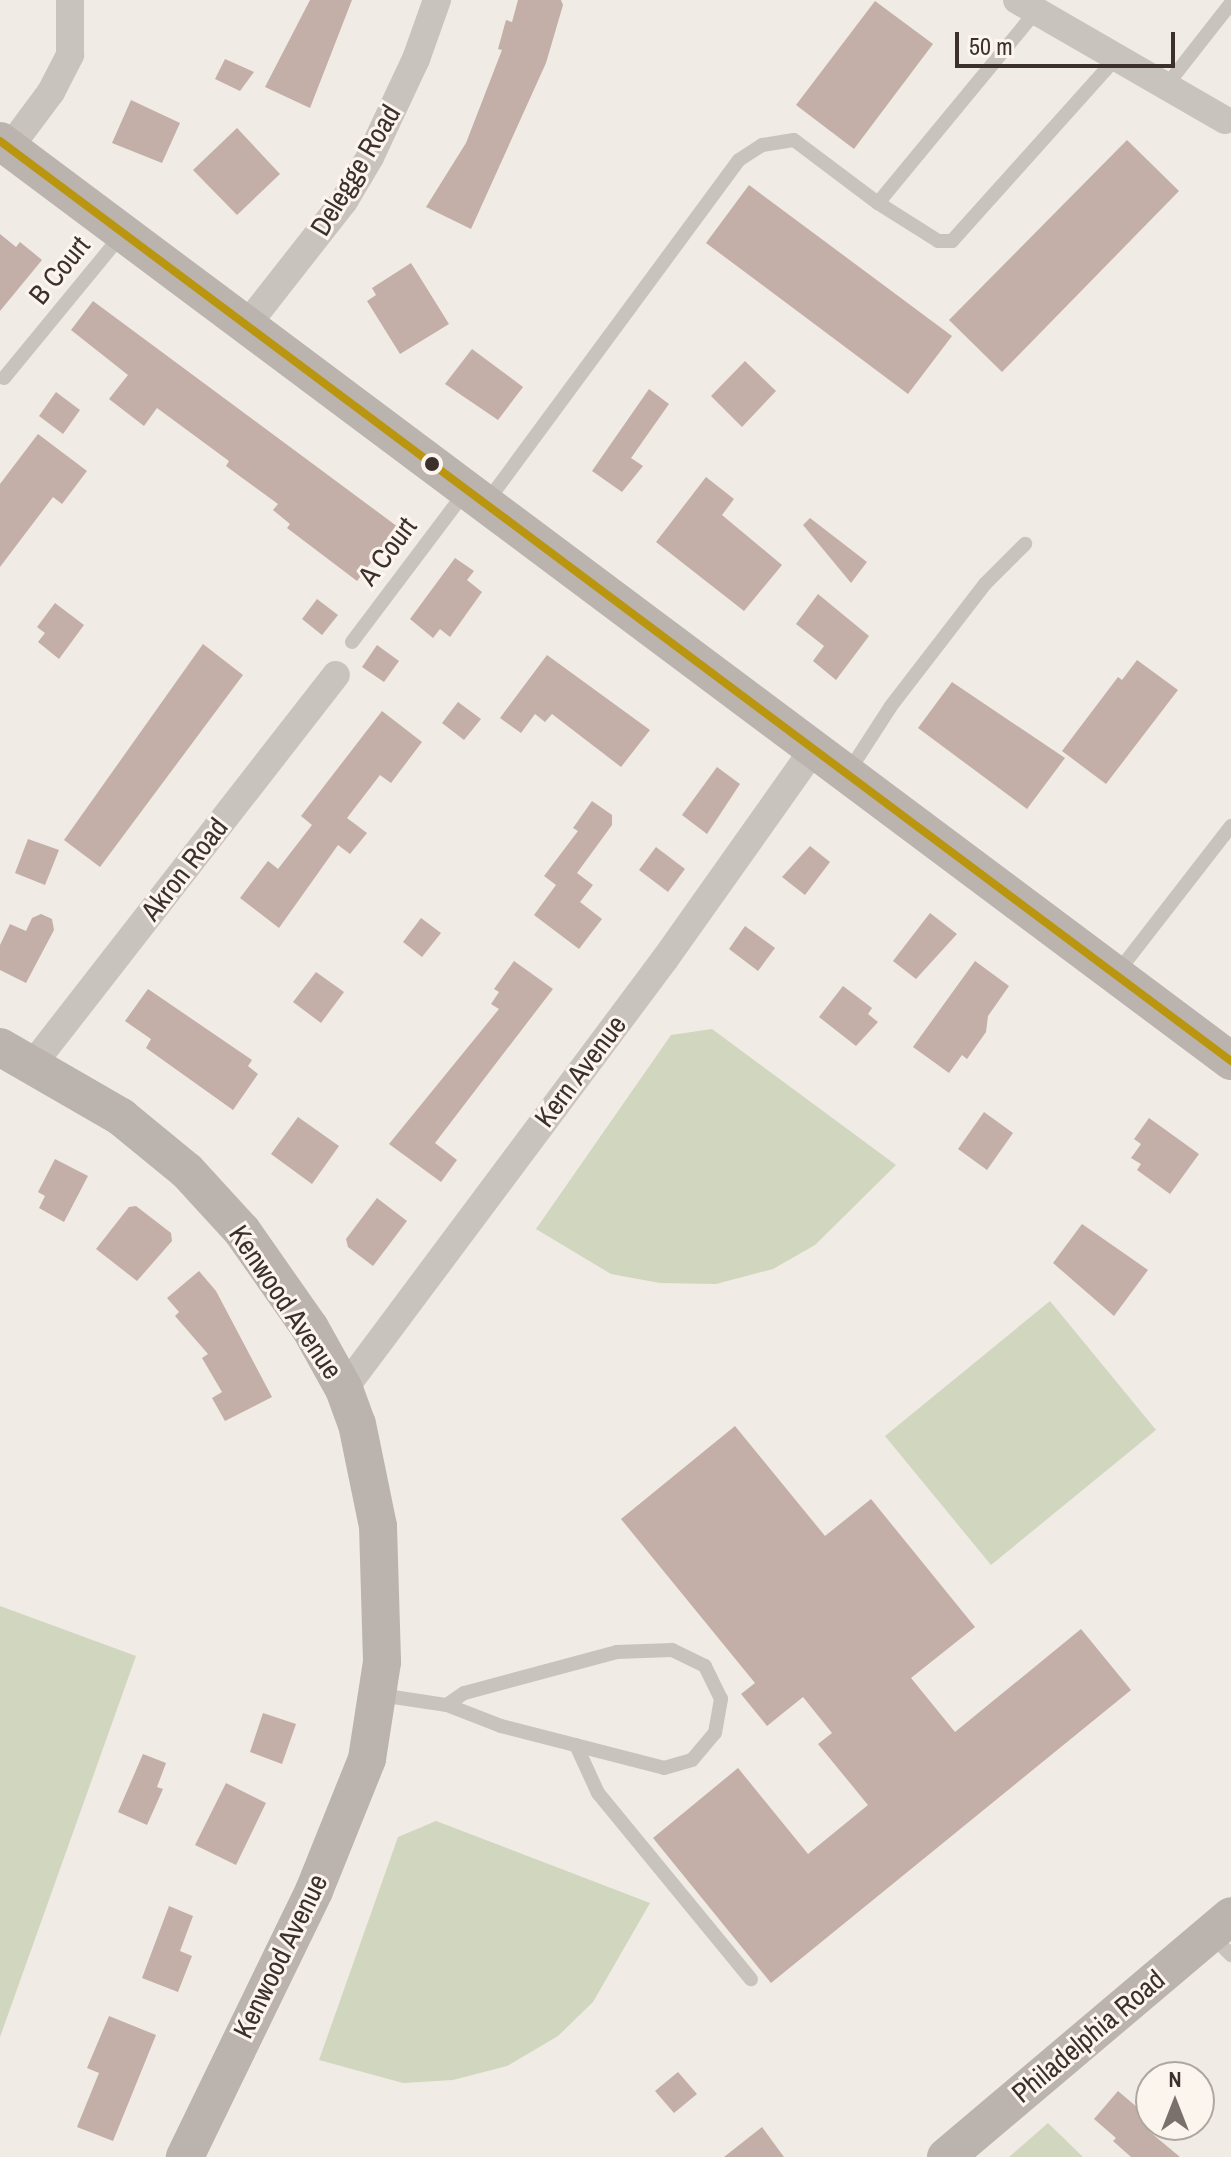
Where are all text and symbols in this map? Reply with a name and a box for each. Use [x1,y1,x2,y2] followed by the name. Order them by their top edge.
[959,16,1179,66] scale bar
[969,30,1013,62] text: 50 m
[303,98,407,242] street label: Delegge Road
[21,229,97,311] street label: B Court
[424,456,440,472] unlabelled marker
[350,510,424,592] street label: A Court
[133,811,235,927] street label: Akron Road
[527,1008,633,1134] street label: Kern Avenue
[222,1218,350,1386] street label: Kenwood Avenue
[226,1868,334,2044] street label: Kenwood Avenue
[1005,1962,1171,2110] street label: Philadelphia Road
[1135,2061,1215,2141] north arrow
[1168,2064,1182,2094] text: N

